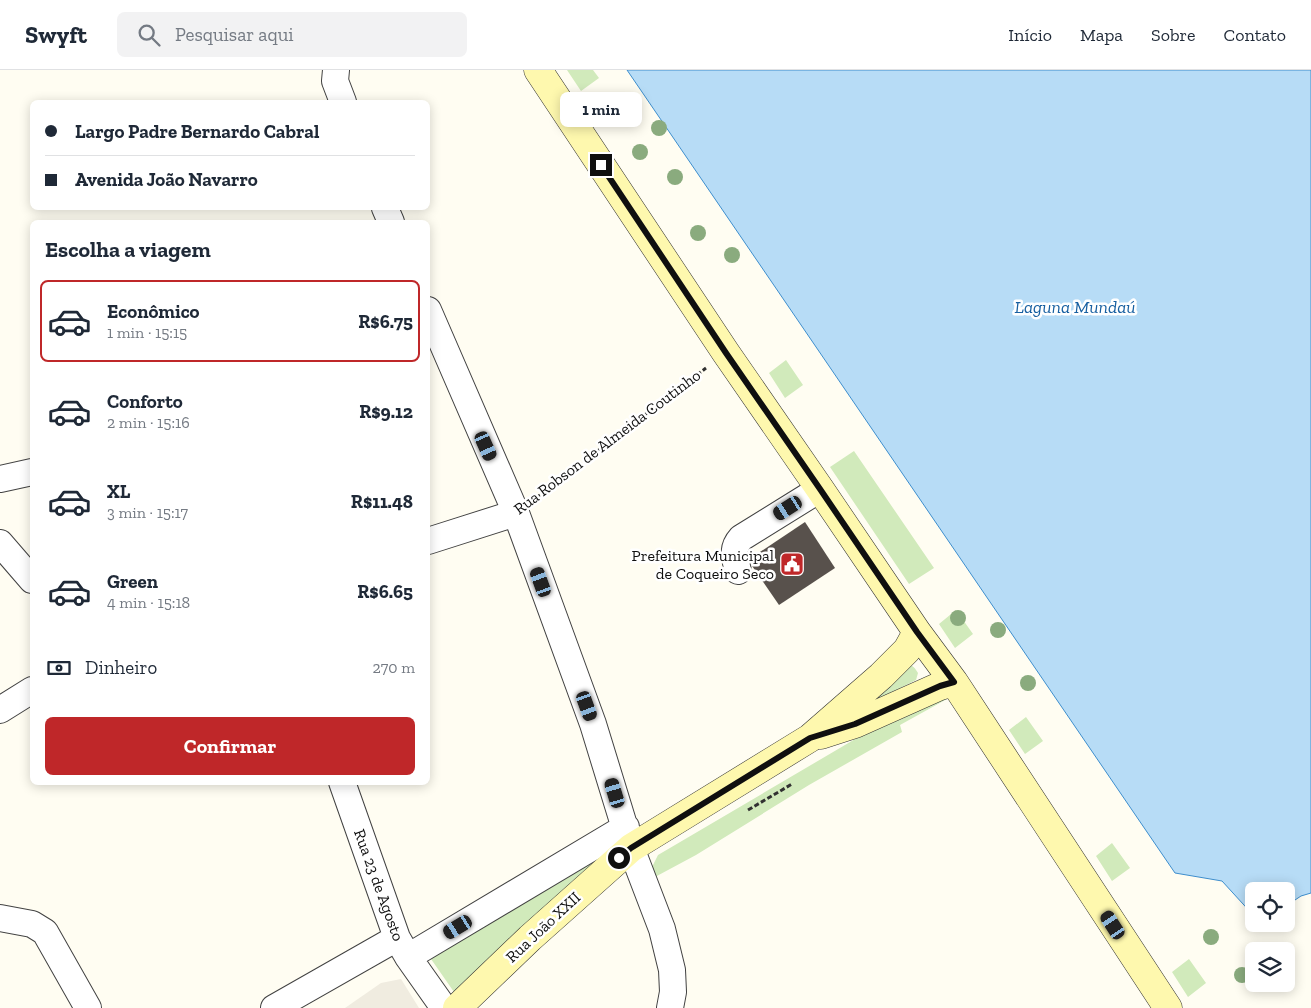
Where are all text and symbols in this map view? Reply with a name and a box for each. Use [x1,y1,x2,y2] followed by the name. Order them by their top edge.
[117,12,467,57] search box
[25,20,87,49] text: Swyft
[135,21,163,49] icon: search
[175,23,294,46] text: Pesquisar aqui
[1008,24,1052,46] text: Início
[1080,24,1123,46] text: Mapa
[1151,24,1196,46] text: Sobre
[1224,24,1286,46] text: Contato
[560,92,642,128] callout: 1 min
[582,100,620,119] text: 1 min
[75,120,319,143] text: Largo Padre Bernardo Cabral
[590,154,612,176] route end
[75,168,258,191] text: Avenida João Navarro
[45,236,211,263] text: Escolha a viagem
[1014,296,1136,318] water label: Laguna Mundaú
[47,299,92,344] icon: car
[107,300,200,323] text: Econômico
[358,310,413,333] text: R$6.75
[107,323,187,342] text: 1 min · 15:15
[510,366,704,518] street label: Rua Robson de Almeida Coutinho
[47,389,92,434] icon: car
[107,390,183,413] text: Conforto
[359,400,413,423] text: R$9.12
[107,413,190,432] text: 2 min · 15:16
[473,429,498,463] car
[47,479,92,524] icon: car
[107,480,130,503] text: XL
[351,490,413,513] text: R$11.48
[771,494,804,522] car
[107,503,188,522] text: 3 min · 15:17
[632,546,774,583] place label: Prefeitura Municipal de Coqueiro Seco
[779,551,805,577] public building icon: Prefeitura Municipal de Coqueiro Seco
[528,565,553,599] car
[47,569,92,614] icon: car
[107,570,158,593] text: Green
[357,580,413,603] text: R$6.65
[107,593,190,612] text: 4 min · 15:18
[45,654,73,682] icon: cash
[85,656,157,679] text: Dinheiro
[373,658,415,677] text: 270 m
[574,689,599,723] car
[45,717,415,775] button: Confirmar
[603,776,626,810] car
[350,826,408,944] street label: Rua 23 de Agosto
[608,847,630,869] route start
[1245,882,1295,992] map controls
[1245,882,1295,932] button: locate
[502,888,584,966] street label: Rua João XXII
[1098,908,1127,942] car
[441,913,474,941] car
[1245,942,1295,992] button: layers

